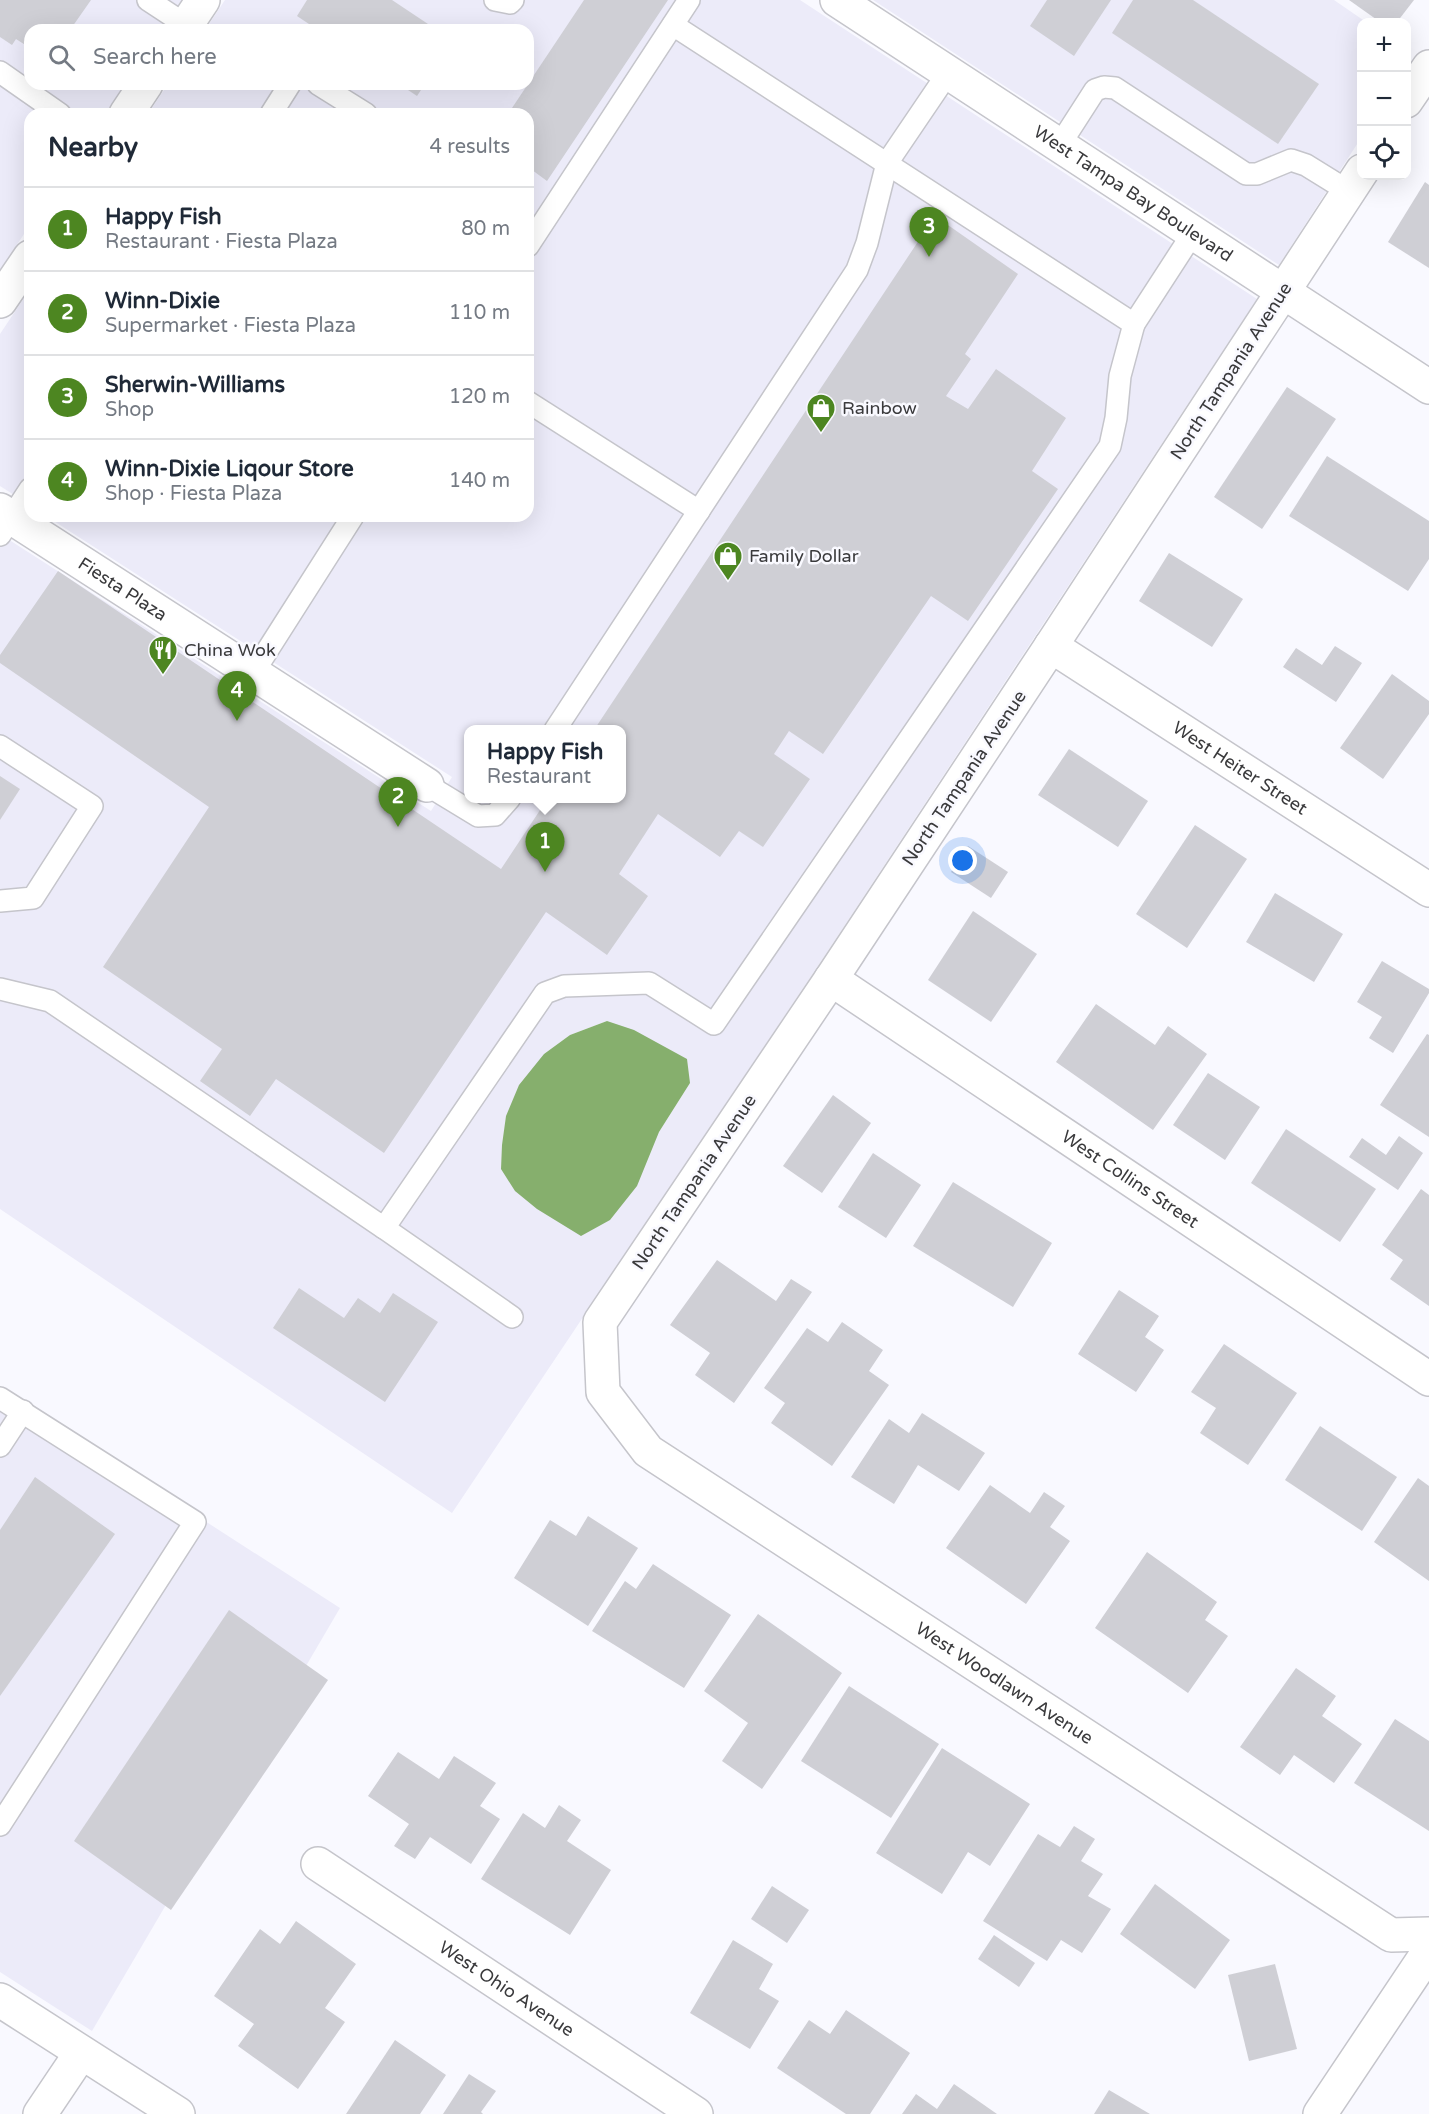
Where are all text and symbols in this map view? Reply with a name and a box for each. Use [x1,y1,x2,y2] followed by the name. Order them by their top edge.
[1357,18,1411,180] map controls
[1357,18,1411,72] button: +
[24,24,534,90] search box
[45,41,78,74] icon: search
[93,44,217,70] text: Search here
[1357,72,1411,126] button: −
[1030,121,1237,267] street label: West Tampa Bay Boulevard
[1357,126,1411,180] button: locate
[48,132,138,163] text: Nearby
[430,135,510,159] text: 4 results
[105,204,222,230] text: Happy Fish
[910,208,948,257] pin: 3
[61,217,74,241] text: 1
[461,217,510,241] text: 80 m
[105,230,338,254] text: Restaurant · Fiesta Plaza
[1165,278,1297,464] street label: North Tampania Avenue
[105,288,220,314] text: Winn-Dixie
[61,301,74,325] text: 2
[449,301,510,325] text: 110 m
[105,314,356,338] text: Supermarket · Fiesta Plaza
[105,372,285,398] text: Sherwin-Williams
[61,385,74,409] text: 3
[449,385,510,409] text: 120 m
[805,392,837,434] shop icon: Rainbow
[842,397,917,419] place label: Rainbow
[105,398,154,422] text: Shop
[105,456,354,482] text: Winn-Dixie Liqour Store
[61,469,74,493] text: 4
[449,469,510,493] text: 140 m
[105,482,282,506] text: Shop · Fiesta Plaza
[712,540,744,582] shop icon: Family Dollar
[749,545,859,567] place label: Family Dollar
[74,552,171,626] street label: Fiesta Plaza
[147,634,179,676] restaurant icon: China Wok
[184,639,276,661] place label: China Wok
[218,672,256,721] pin: 4
[897,686,1031,870] street label: North Tampania Avenue
[1169,717,1312,820] street label: West Heiter Street
[464,725,626,803] popup
[487,739,603,765] text: Happy Fish
[487,765,591,789] text: Restaurant
[378,778,418,827] pin: 2
[526,822,564,872] pin: 1
[948,846,977,875] your location
[627,1090,761,1274] street label: North Tampania Avenue
[1058,1125,1203,1233] street label: West Collins Street
[912,1617,1097,1749] street label: West Woodlawn Avenue
[435,1936,578,2041] street label: West Ohio Avenue

